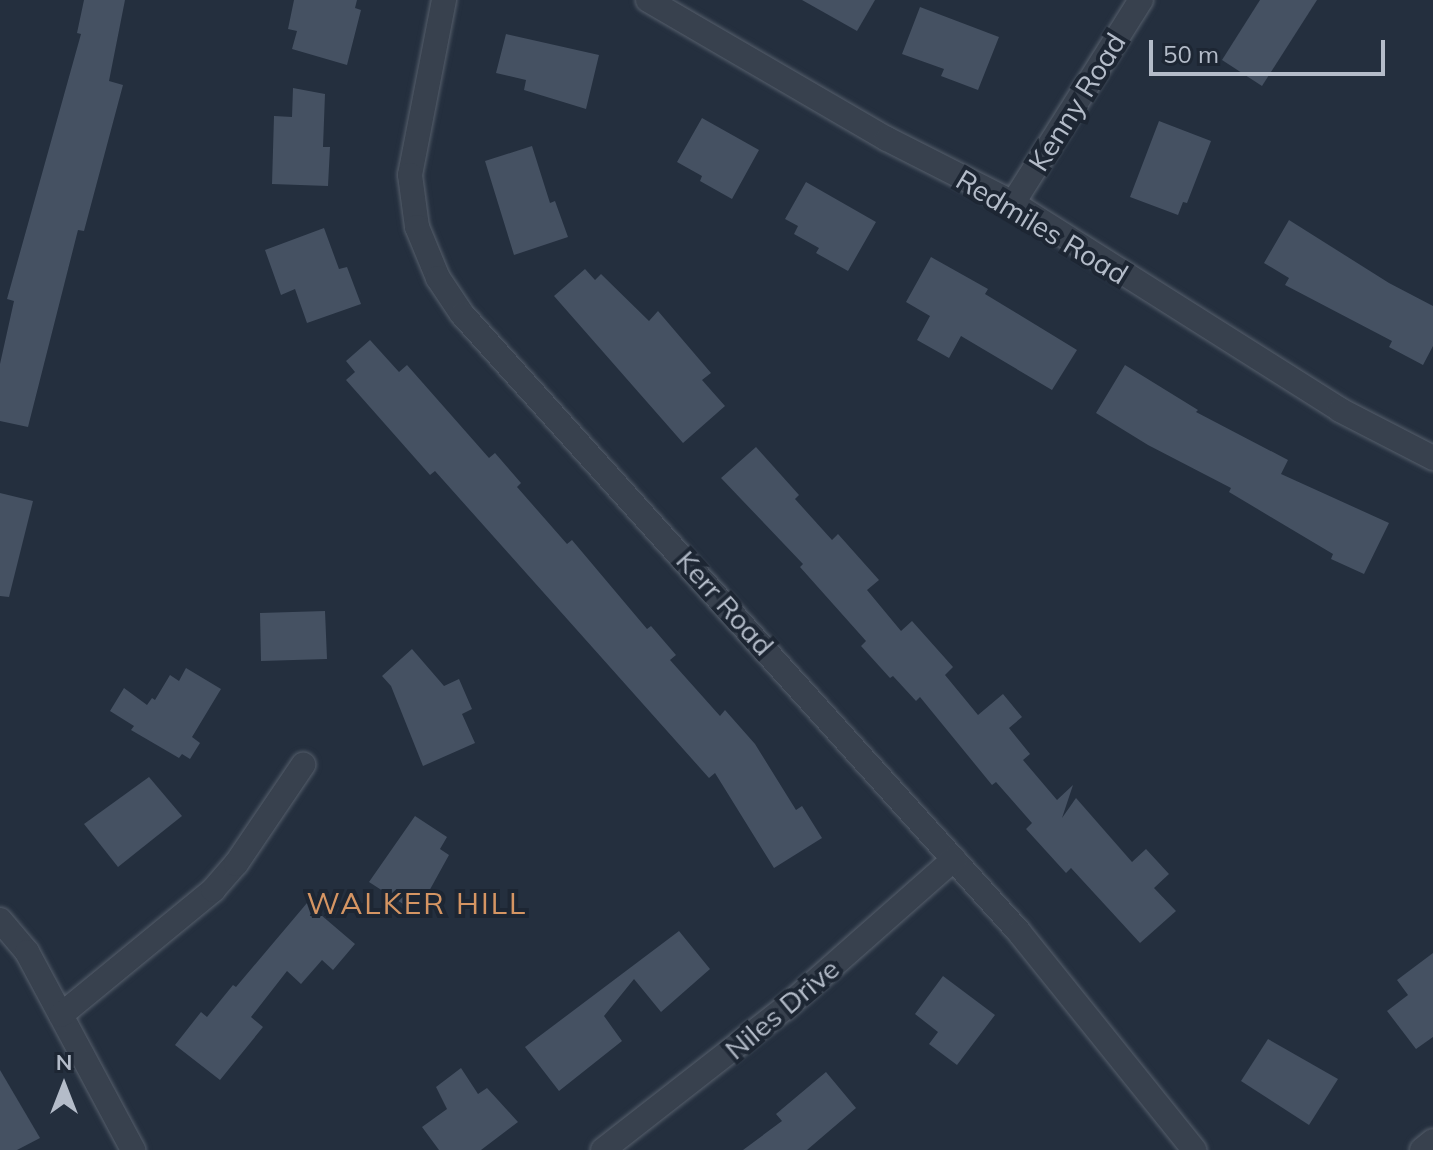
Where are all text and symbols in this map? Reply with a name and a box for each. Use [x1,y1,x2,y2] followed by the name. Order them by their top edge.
[1153,24,1389,74] scale bar
[1021,27,1133,177] street label: Kenny Road
[1163,39,1219,69] text: 50 m
[950,163,1134,291] street label: Redmiles Road
[669,544,781,662] street label: Kerr Road
[307,885,527,921] district label: WALKER HILL
[718,952,846,1066] street label: Niles Drive
[24,1046,104,1126] north arrow
[56,1048,72,1076] text: N

